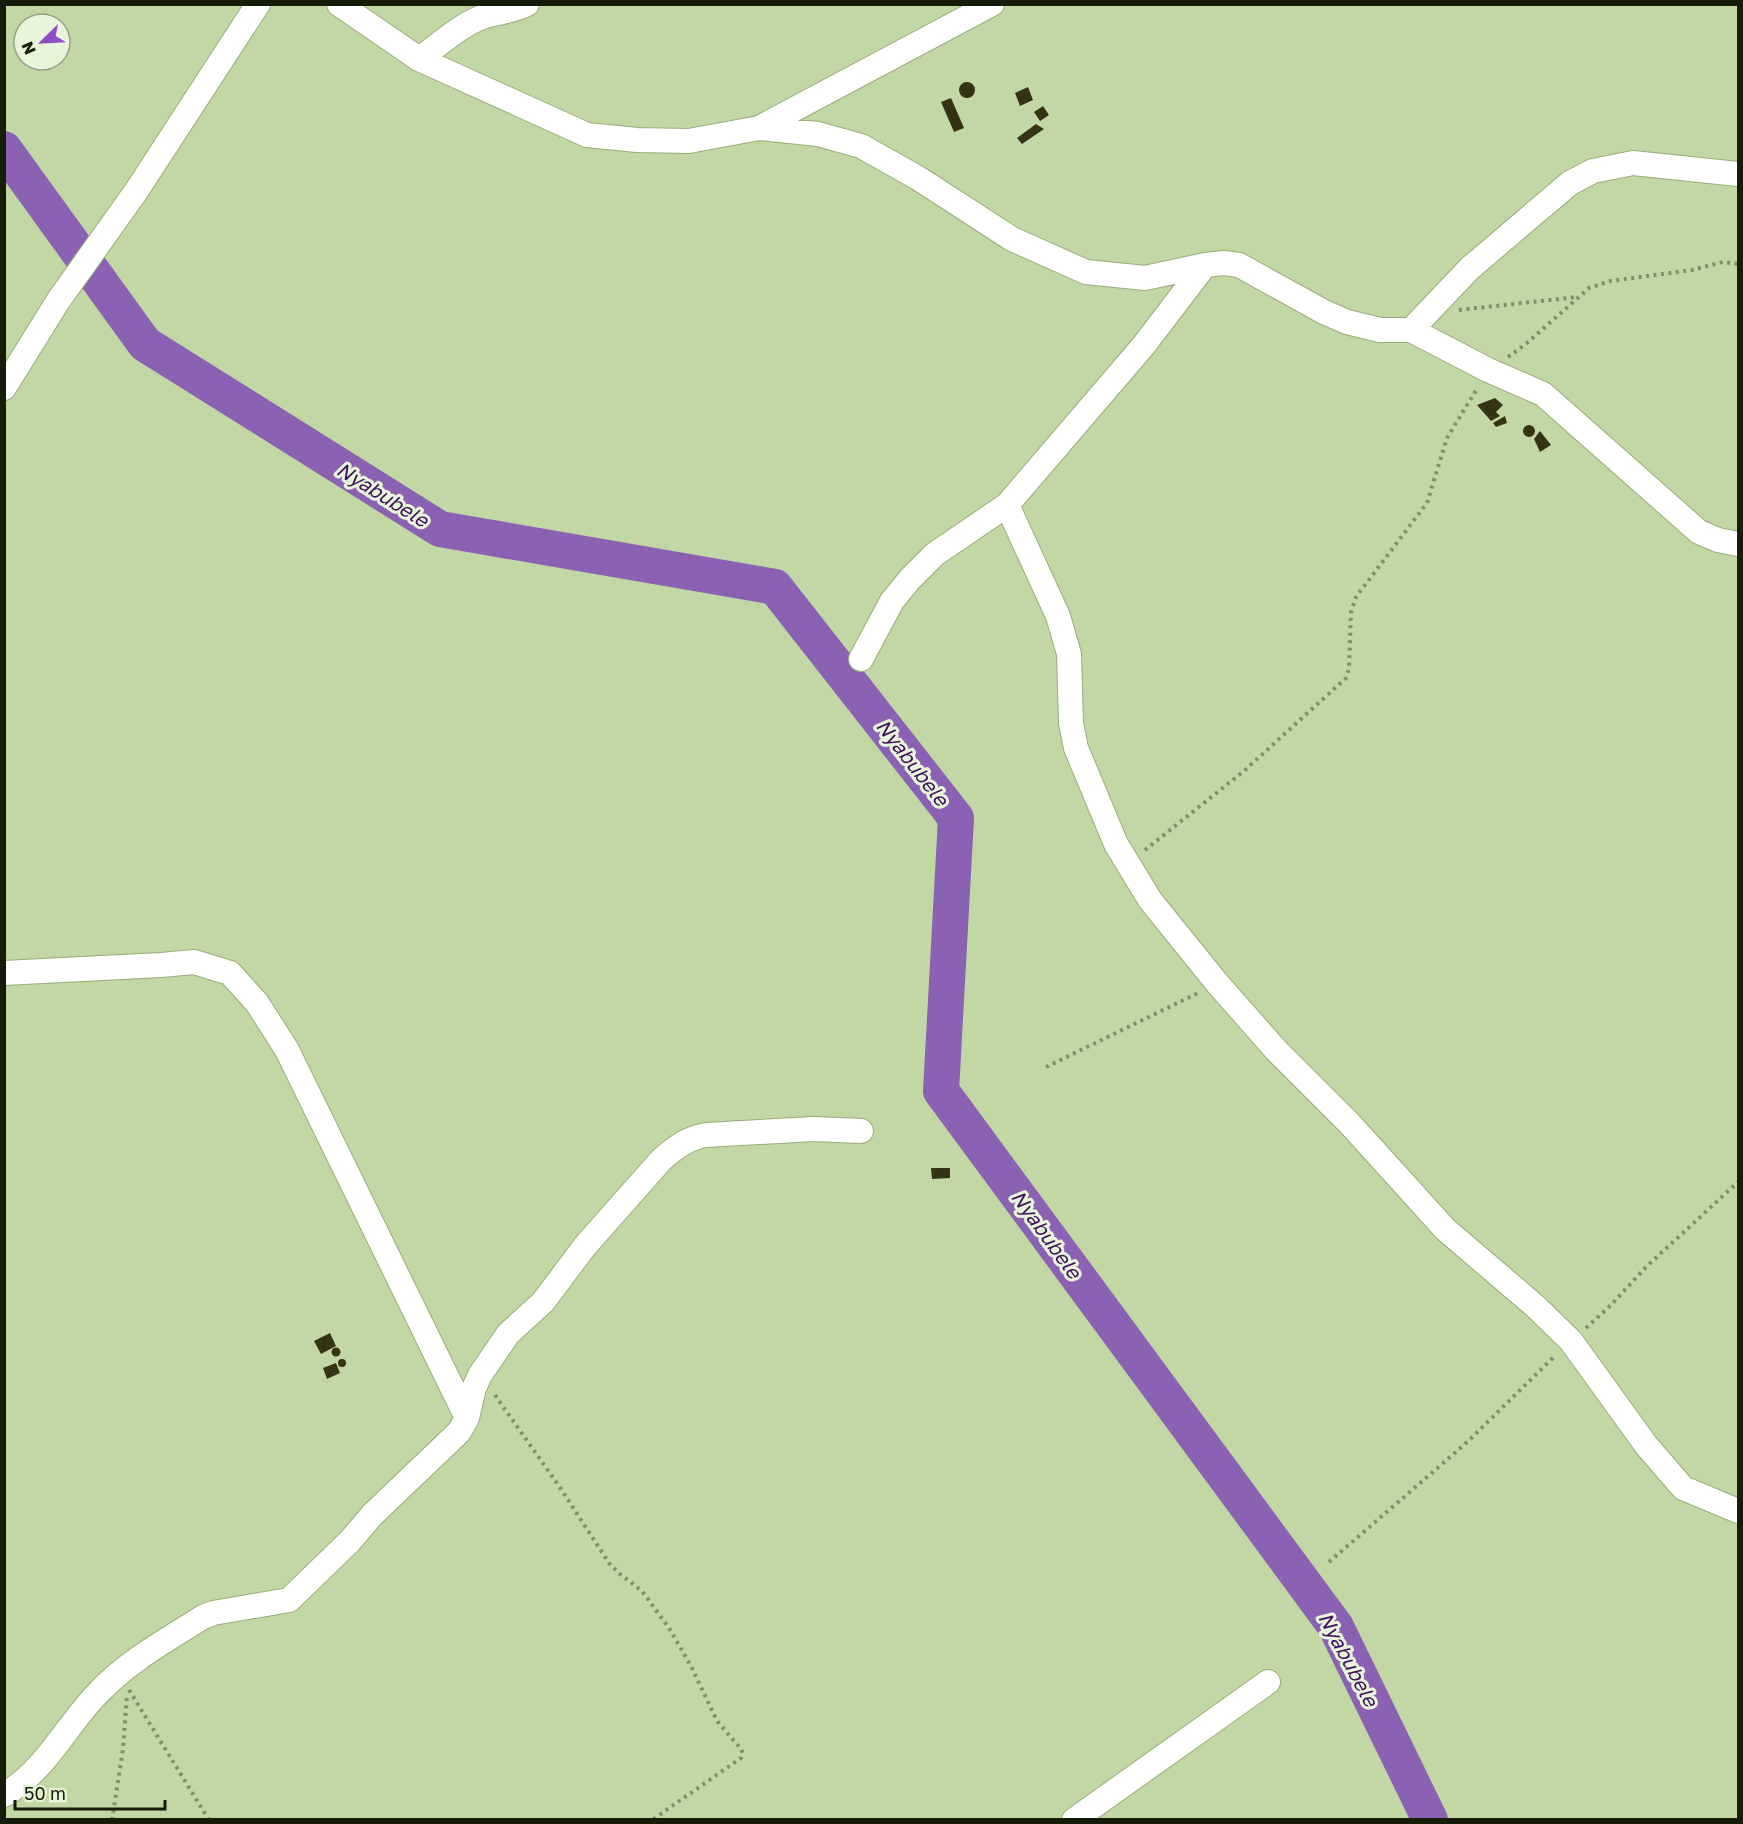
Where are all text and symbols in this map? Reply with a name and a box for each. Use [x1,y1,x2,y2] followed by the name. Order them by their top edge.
[12,12,72,72] north arrow
[17,38,40,58] text: N
[332,456,434,533] water label: Nyabubele
[871,714,955,812] water label: Nyabubele
[1006,1185,1088,1285] water label: Nyabubele
[1313,1608,1384,1712] water label: Nyabubele
[15,1773,165,1811] scale bar
[24,1782,66,1804] text: 50 m

